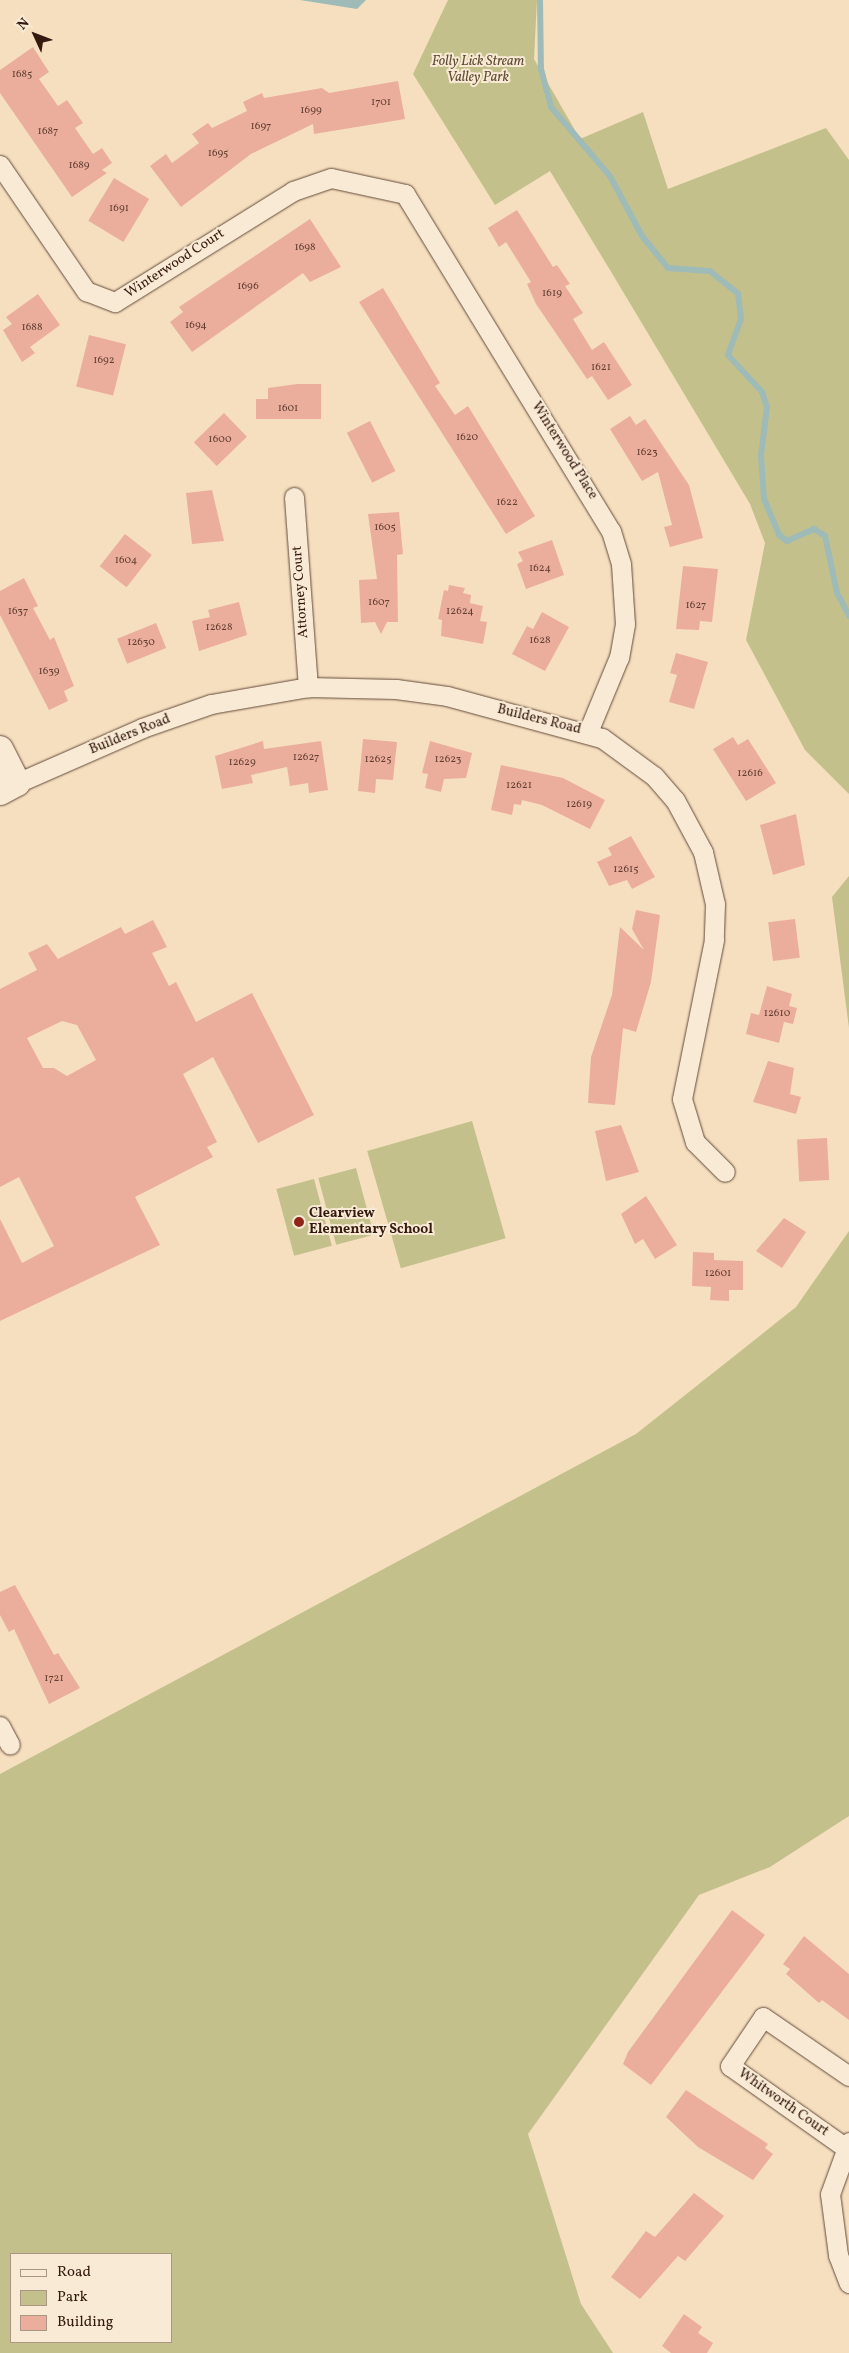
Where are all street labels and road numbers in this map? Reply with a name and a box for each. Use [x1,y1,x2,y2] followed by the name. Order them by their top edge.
[122,226,228,302] street label: Winterwood Court
[527,399,601,503] street label: Winterwood Place
[289,545,313,639] street label: Attorney Court
[495,701,583,739] street label: Builders Road
[87,711,173,759] street label: Builders Road
[734,2066,832,2140] street label: Whitworth Court

